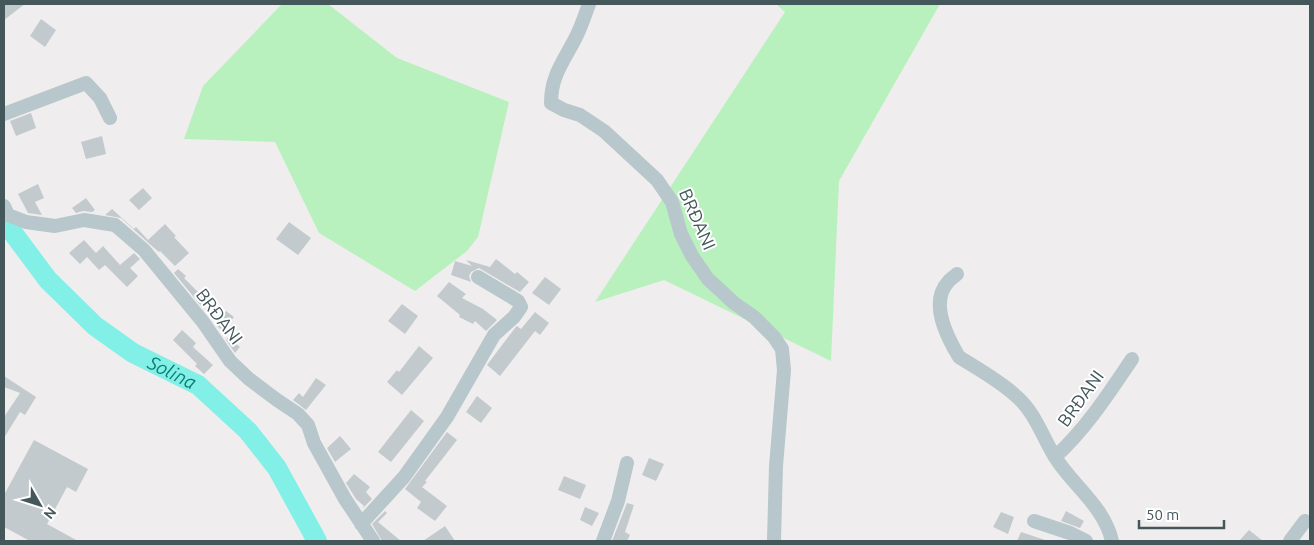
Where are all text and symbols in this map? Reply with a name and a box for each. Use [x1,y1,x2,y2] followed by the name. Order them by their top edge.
[676,185,720,253] street label: BRĐANI
[193,284,247,348] street label: BRĐANI
[144,351,200,393] water label: Solina
[1053,366,1107,430] street label: BRĐANI
[15,480,65,530] north arrow
[1139,498,1224,530] scale bar
[41,504,60,522] text: N
[1146,506,1179,523] text: 50 m

